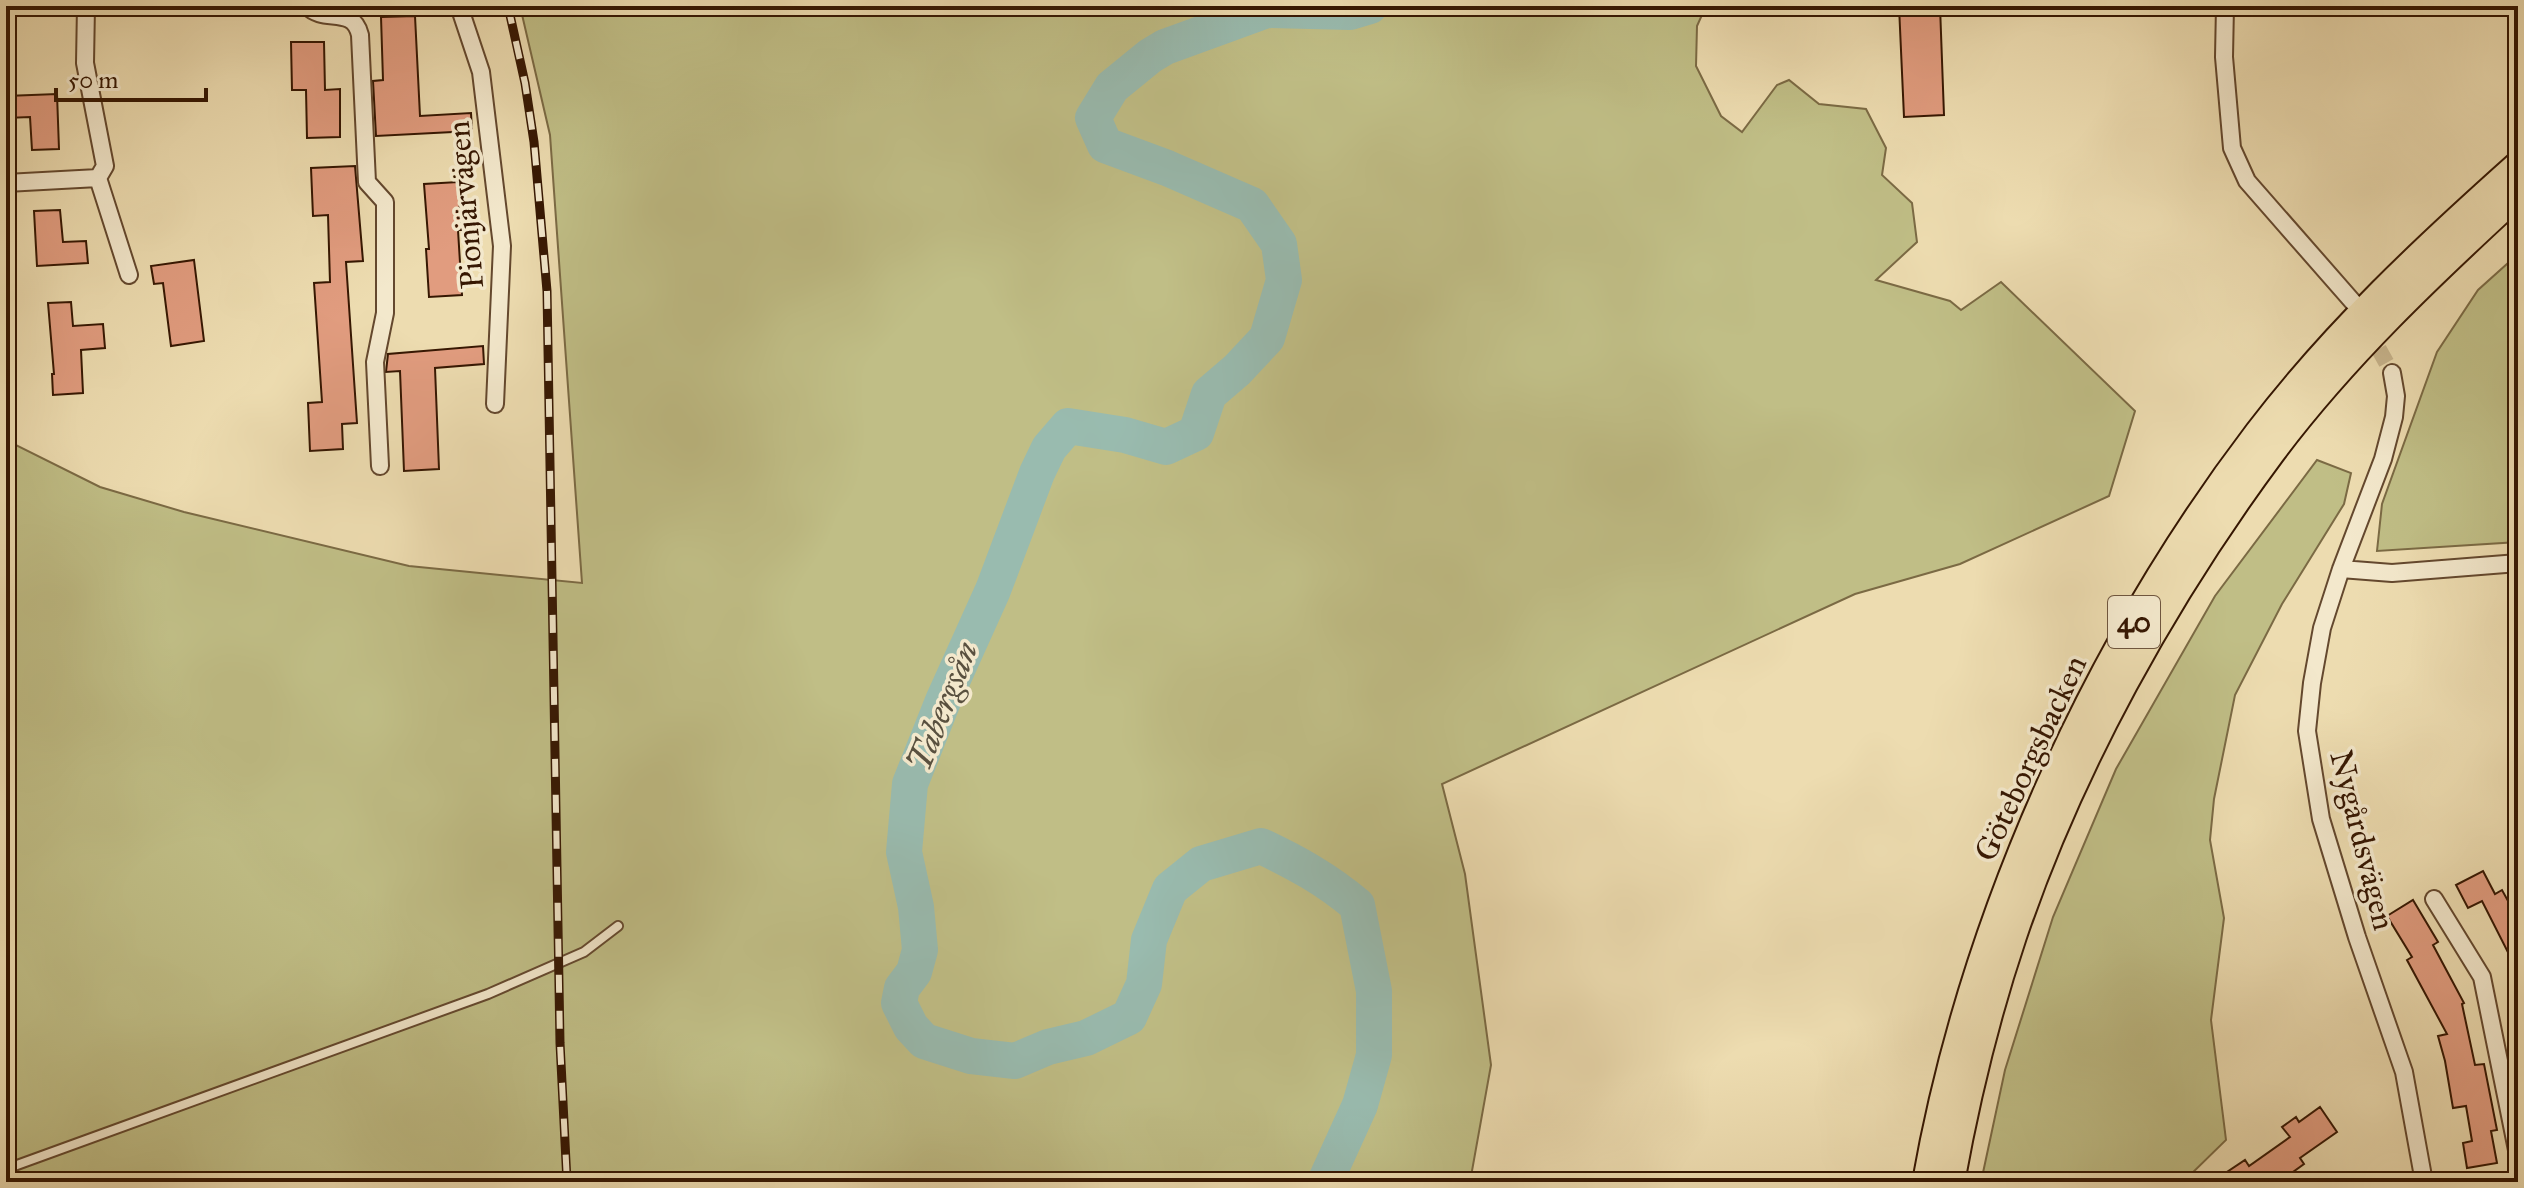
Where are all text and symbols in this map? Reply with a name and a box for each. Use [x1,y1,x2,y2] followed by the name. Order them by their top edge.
[56,52,206,102] scale bar
[68,65,118,95] text: 50 m
[439,119,492,291] street label: Pionjärvägen
[2108,596,2160,648] road number: 40
[898,635,987,777] water label: Tabergsån
[1966,649,2095,867] street label: Göteborgsbacken
[2321,746,2404,934] street label: Nygårdsvägen

